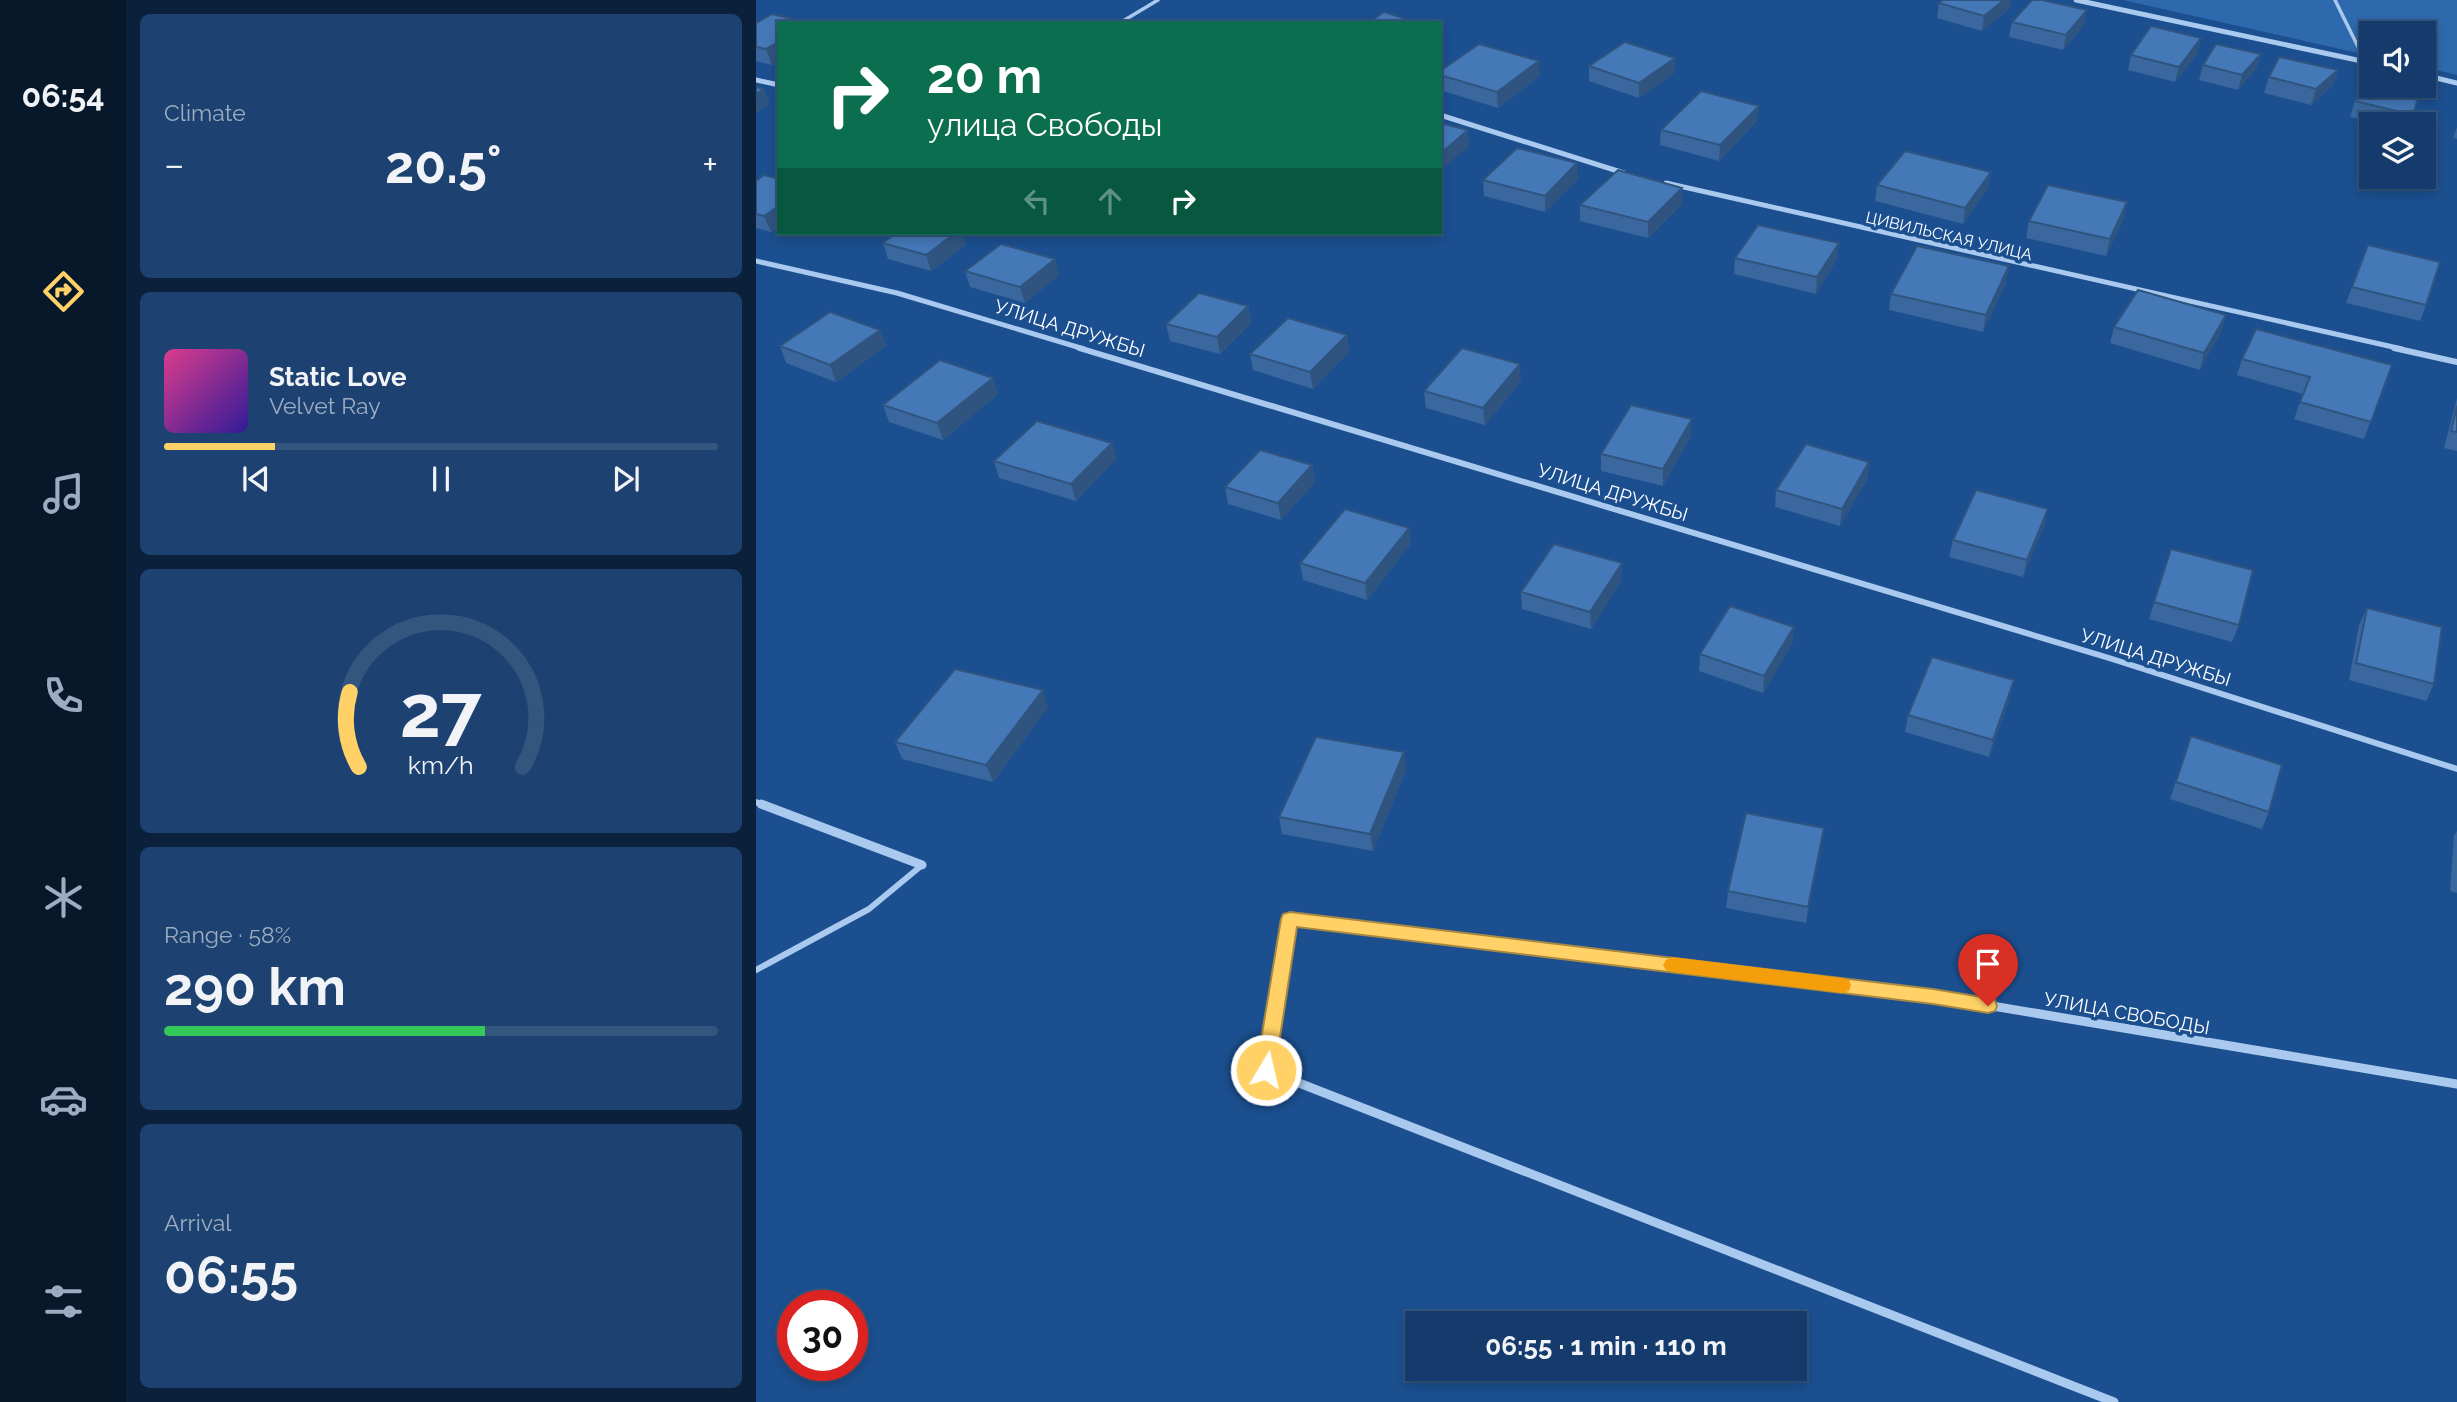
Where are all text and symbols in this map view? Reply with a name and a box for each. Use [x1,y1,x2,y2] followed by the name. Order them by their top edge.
[2359,21,2436,189] map controls
[2359,21,2436,98] button: sound
[927,47,1042,104] text: 20 m
[812,49,903,140] icon: right
[22,77,104,114] text: 06:54
[164,99,246,126] text: Climate
[927,106,1163,143] text: улица Свободы
[2359,112,2436,189] button: layers
[385,134,502,195] text: 20.5°
[164,142,184,187] text: −
[702,142,718,187] text: +
[1018,182,1056,220] icon: left
[1091,182,1129,220] icon: ahead
[1164,182,1202,220] icon: right
[1864,208,2034,264] street label: ЦИВИЛЬСКАЯ УЛИЦА
[39,267,88,316] icon: directions
[992,295,1148,361] street label: УЛИЦА ДРУЖБЫ
[269,362,407,392] text: Static Love
[269,392,381,419] text: Velvet Ray
[1535,459,1691,525] street label: УЛИЦА ДРУЖБЫ
[237,460,275,498] icon: previous
[422,460,460,498] icon: pause
[607,460,645,498] icon: next
[39,469,88,518] icon: music
[2078,624,2234,690] street label: УЛИЦА ДРУЖБЫ
[400,669,482,754] text: 27
[39,671,88,720] icon: phone
[408,750,474,780] text: km/h
[39,873,88,922] icon: climate
[164,921,291,948] text: Range · 58%
[1958,934,2018,1006] pin
[1969,945,2007,983] icon: arrive
[164,956,346,1017] text: 290 km
[2042,988,2212,1038] street label: УЛИЦА СВОБОДЫ
[1229,1033,1303,1107] position arrow
[39,1075,88,1124] icon: car
[164,1209,231,1236] text: Arrival
[164,1244,298,1305] text: 06:55
[39,1277,88,1326] icon: filters
[777,1290,868,1381] speed limit sign: 30
[1485,1331,1727,1361] text: 06:55 · 1 min · 110 m

